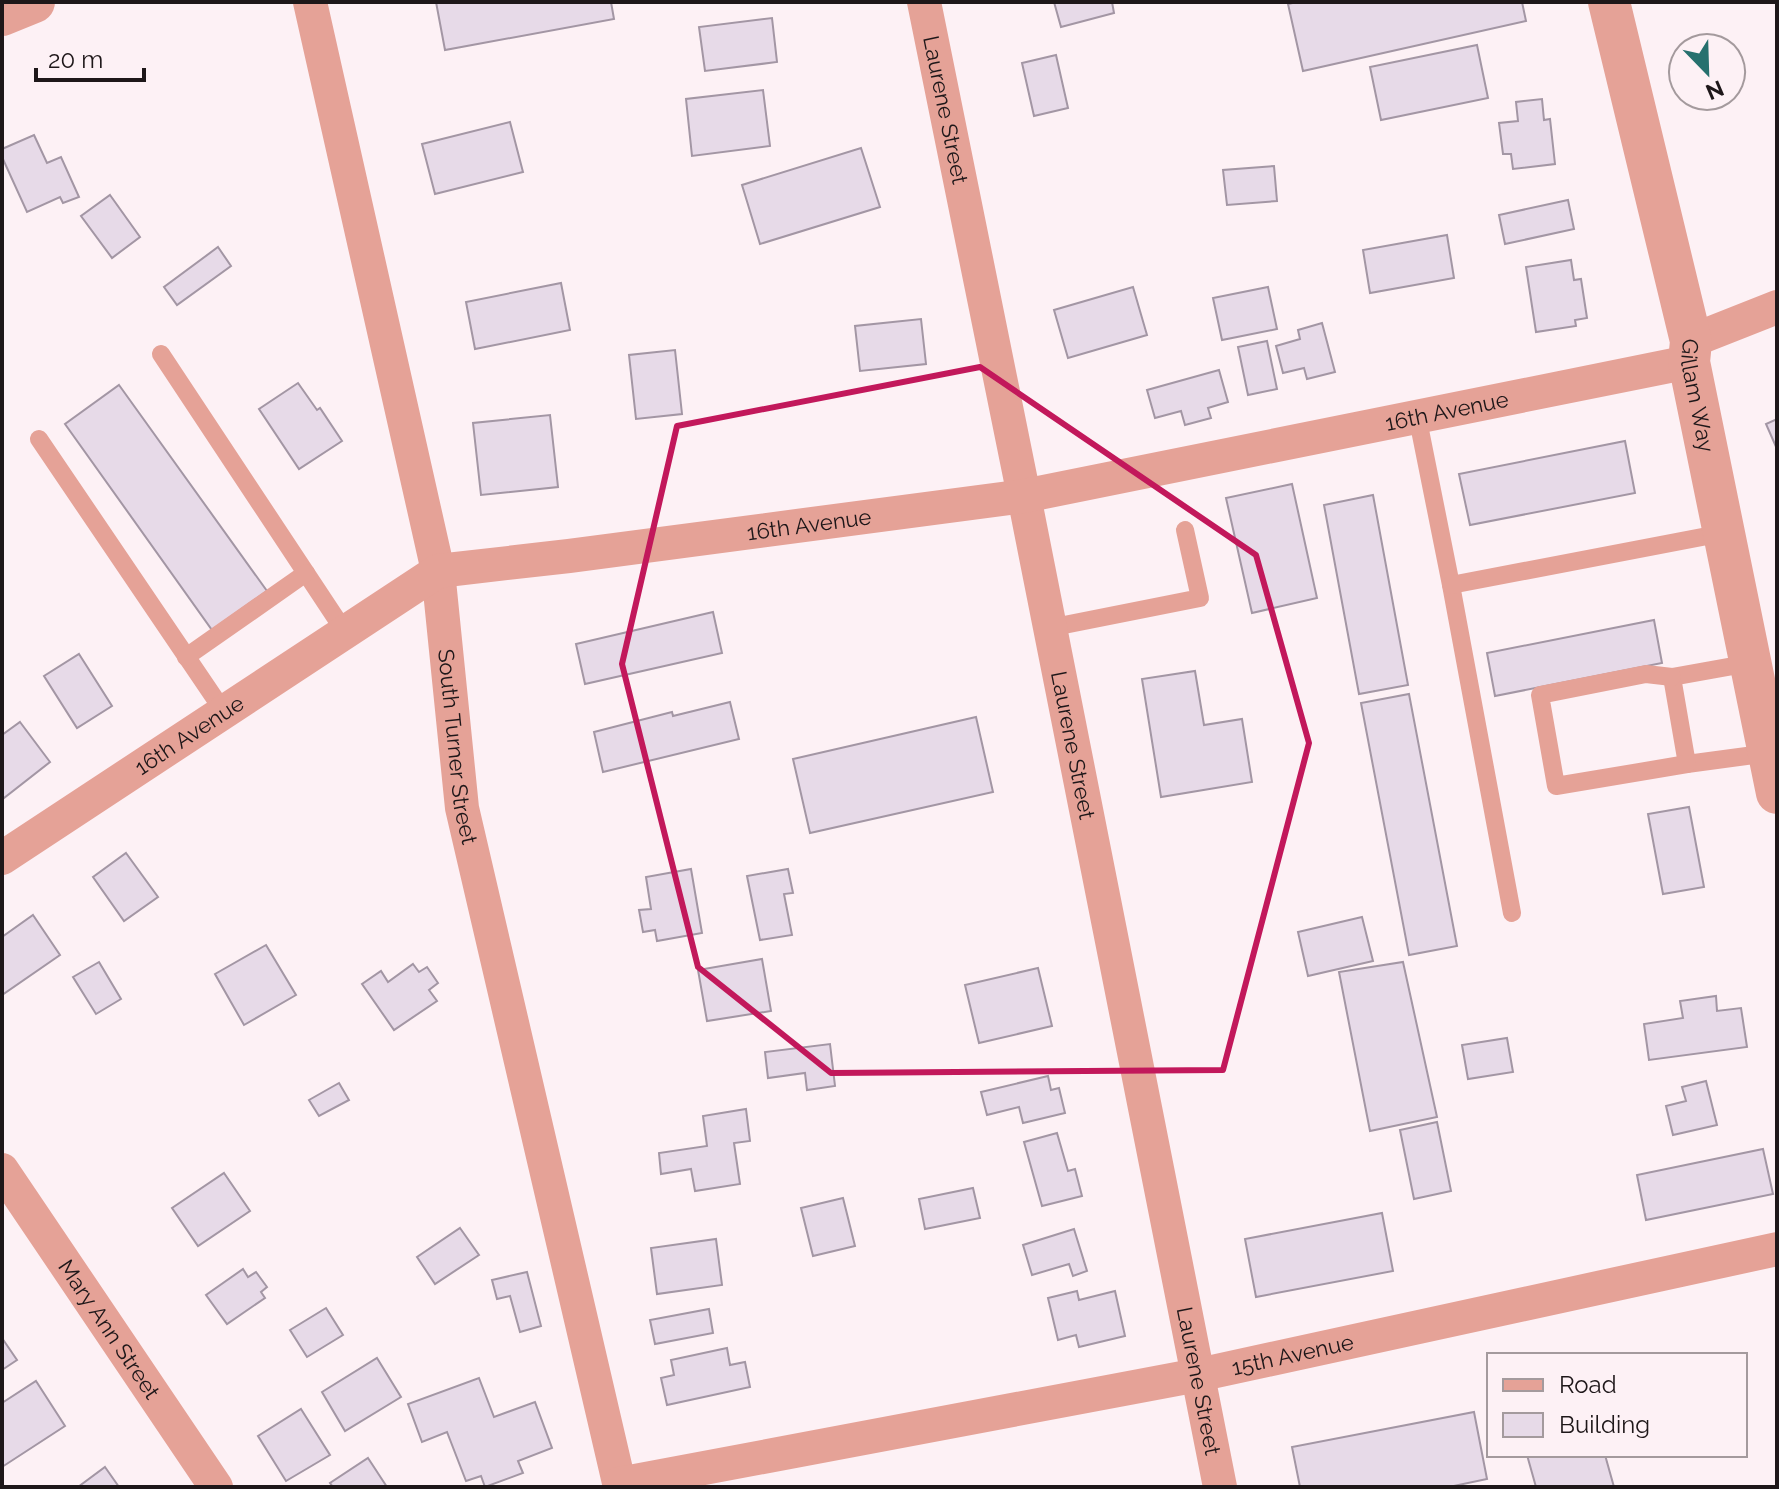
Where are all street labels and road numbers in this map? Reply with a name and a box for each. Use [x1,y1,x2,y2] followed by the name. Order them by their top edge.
[918,33,974,187] street label: Laurene Street
[1676,337,1720,454] street label: Gillam Way
[1383,386,1511,436] street label: 16th Avenue
[745,503,873,545] street label: 16th Avenue
[433,648,483,848] street label: South Turner Street
[1046,669,1101,822] street label: Laurene Street
[130,690,249,780] street label: 16th Avenue
[53,1255,166,1404] street label: Mary Ann Street
[1172,1304,1226,1458] street label: Laurene Street
[1229,1329,1356,1380] street label: 15th Avenue

